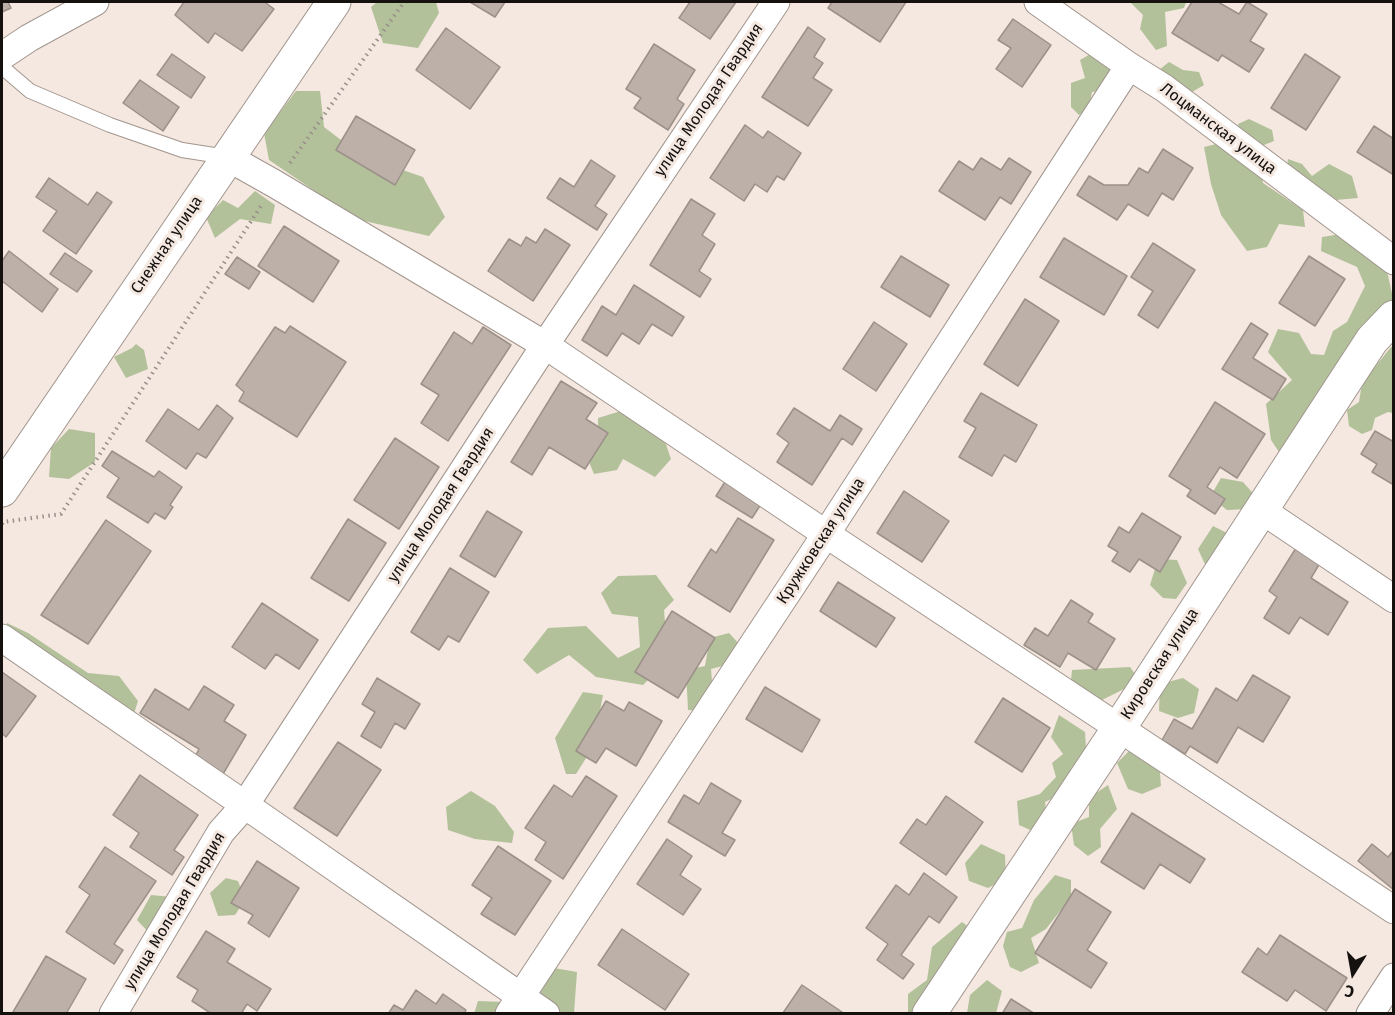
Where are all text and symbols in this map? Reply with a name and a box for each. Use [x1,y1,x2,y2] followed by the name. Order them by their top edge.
[651,20,767,180] street label: улица Молодая Гвардия
[1156,79,1280,179] street label: Лоцманская улица
[127,192,207,298] street label: Снежная улица
[384,424,498,586] street label: улица Молодая Гвардия
[773,474,869,608] street label: Кружковская улица
[1117,605,1203,723] street label: Кировская улица
[120,829,230,993] street label: улица Молодая Гвардия
[1323,943,1383,1003] north arrow
[1343,981,1356,1001] text: С

